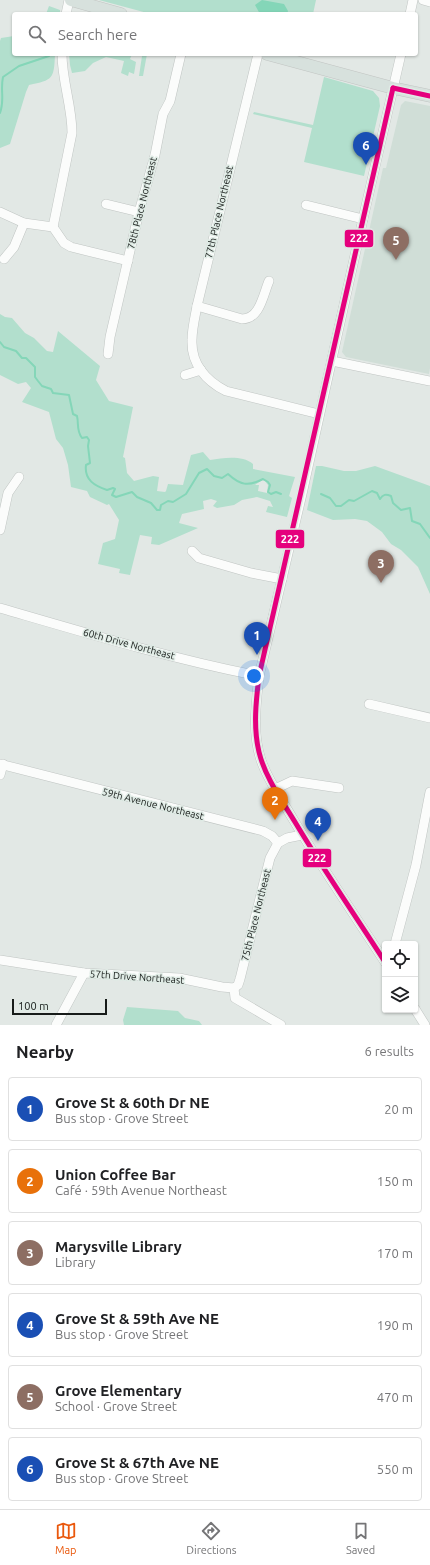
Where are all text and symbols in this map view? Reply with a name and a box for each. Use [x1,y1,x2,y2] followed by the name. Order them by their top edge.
[12,12,418,56] search box
[26,23,48,45] icon: search
[58,26,137,43] text: Search here
[353,132,379,165] pin: 6
[125,156,159,250] street label: 78th Place Northeast
[203,165,235,259] street label: 77th Place Northeast
[383,227,409,260] pin: 5
[344,229,374,248] line badge: 222
[350,232,368,244] text: 222
[275,529,305,549] line badge: 222
[281,533,299,545] text: 222
[368,550,394,583] pin: 3
[244,622,270,655] pin: 1
[82,626,176,662] street label: 60th Drive Northeast
[244,666,264,686] your location
[101,786,205,822] street label: 59th Avenue Northeast
[262,787,288,820] pin: 2
[305,808,331,841] pin: 4
[302,848,332,868] line badge: 222
[308,852,326,864] text: 222
[239,868,273,962] street label: 75th Place Northeast
[382,941,418,1013] map controls
[382,941,418,977] button: locate
[89,968,185,986] street label: 57th Drive Northeast
[382,977,418,1013] button: layers
[12,997,107,1016] scale bar
[18,1000,49,1012] text: 100 m
[16,1042,74,1061] text: Nearby
[364,1044,414,1058] text: 6 results
[55,1094,209,1111] text: Grove St & 60th Dr NE
[26,1102,34,1116] text: 1
[384,1102,413,1116] text: 20 m
[55,1111,188,1125] text: Bus stop · Grove Street
[55,1166,176,1183] text: Union Coffee Bar
[26,1174,34,1188] text: 2
[377,1174,413,1188] text: 150 m
[55,1183,227,1197] text: Café · 59th Avenue Northeast
[55,1238,182,1255] text: Marysville Library
[26,1246,34,1260] text: 3
[377,1246,413,1260] text: 170 m
[55,1255,95,1269] text: Library
[55,1310,219,1327] text: Grove St & 59th Ave NE
[26,1318,34,1332] text: 4
[377,1318,413,1332] text: 190 m
[55,1327,188,1341] text: Bus stop · Grove Street
[55,1382,182,1399] text: Grove Elementary
[26,1390,34,1404] text: 5
[377,1390,413,1404] text: 470 m
[55,1399,177,1413] text: School · Grove Street
[55,1454,219,1471] text: Grove St & 67th Ave NE
[26,1462,34,1476] text: 6
[377,1462,413,1476] text: 550 m
[55,1471,188,1485] text: Bus stop · Grove Street
[55,1520,77,1556] tab: Map
[186,1520,236,1556] tab: Directions
[346,1520,375,1556] tab: Saved

